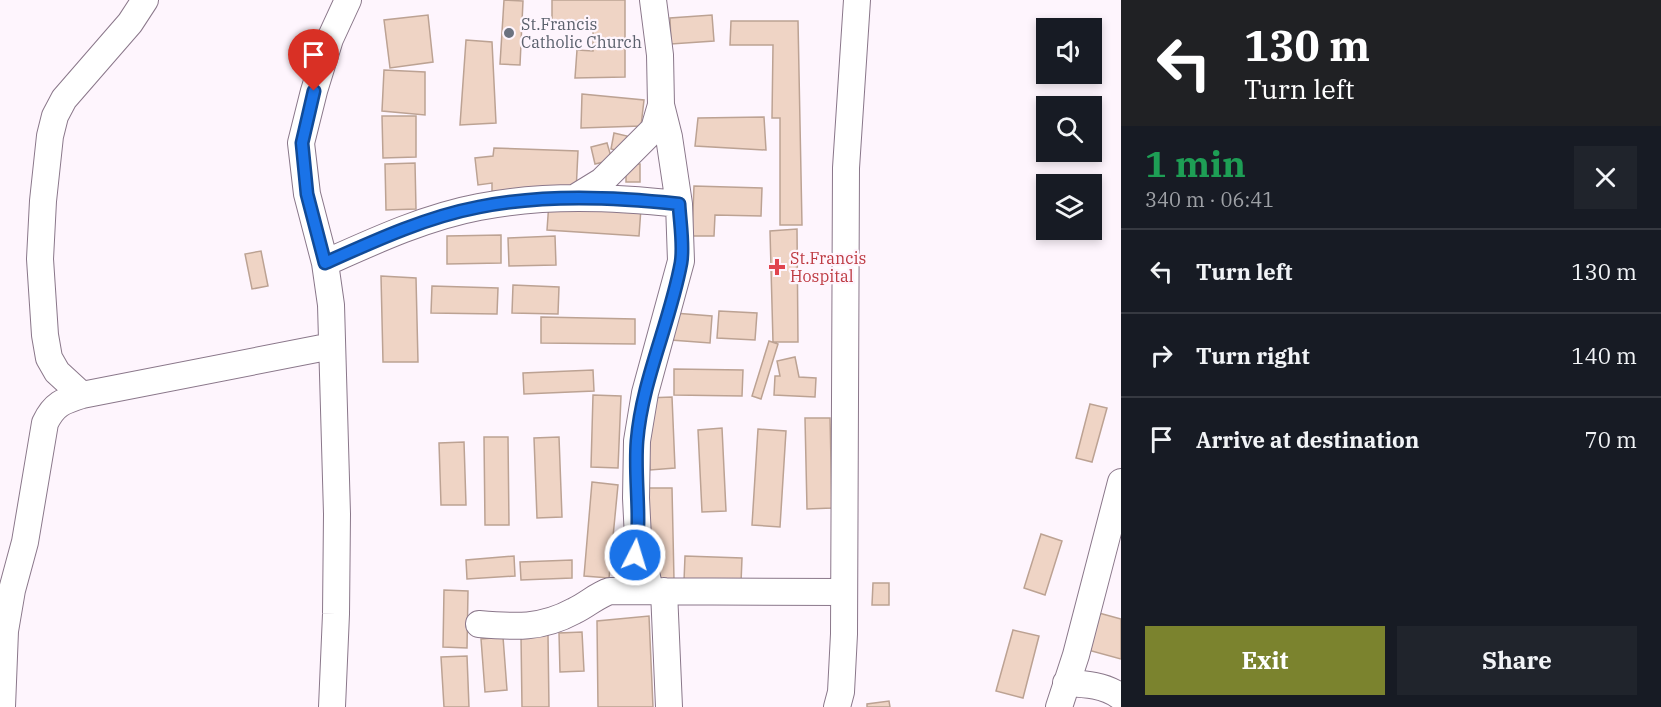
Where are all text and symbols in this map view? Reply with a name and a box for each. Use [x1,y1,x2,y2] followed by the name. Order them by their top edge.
[521,14,642,52] place label: St.Francis Catholic Church
[1036,18,1102,240] map controls
[1036,18,1102,84] button: sound
[1244,18,1370,73] text: 130 m
[1145,24,1223,102] icon: left
[502,26,516,40] marker: St.Francis Catholic Church
[288,29,339,91] pin
[297,38,330,71] icon: arrive
[1244,71,1355,106] text: Turn left
[1036,96,1102,162] button: search
[1145,140,1246,187] text: 1 min
[1574,146,1637,209] button: close
[1036,174,1102,240] button: layers
[1145,186,1274,213] text: 340 m · 06:41
[790,248,866,286] place label: St.Francis Hospital
[1145,255,1178,288] icon: left
[1196,257,1292,286] text: Turn left
[1571,257,1637,286] text: 130 m
[768,258,786,276] marker: St.Francis Hospital
[1145,339,1178,372] icon: right
[1196,341,1310,370] text: Turn right
[1571,341,1637,370] text: 140 m
[1145,423,1178,456] icon: arrive
[1196,425,1419,454] text: Arrive at destination
[1585,425,1637,454] text: 70 m
[603,523,667,587] position arrow
[1145,626,1385,695] button: Exit
[1397,626,1637,695] button: Share

